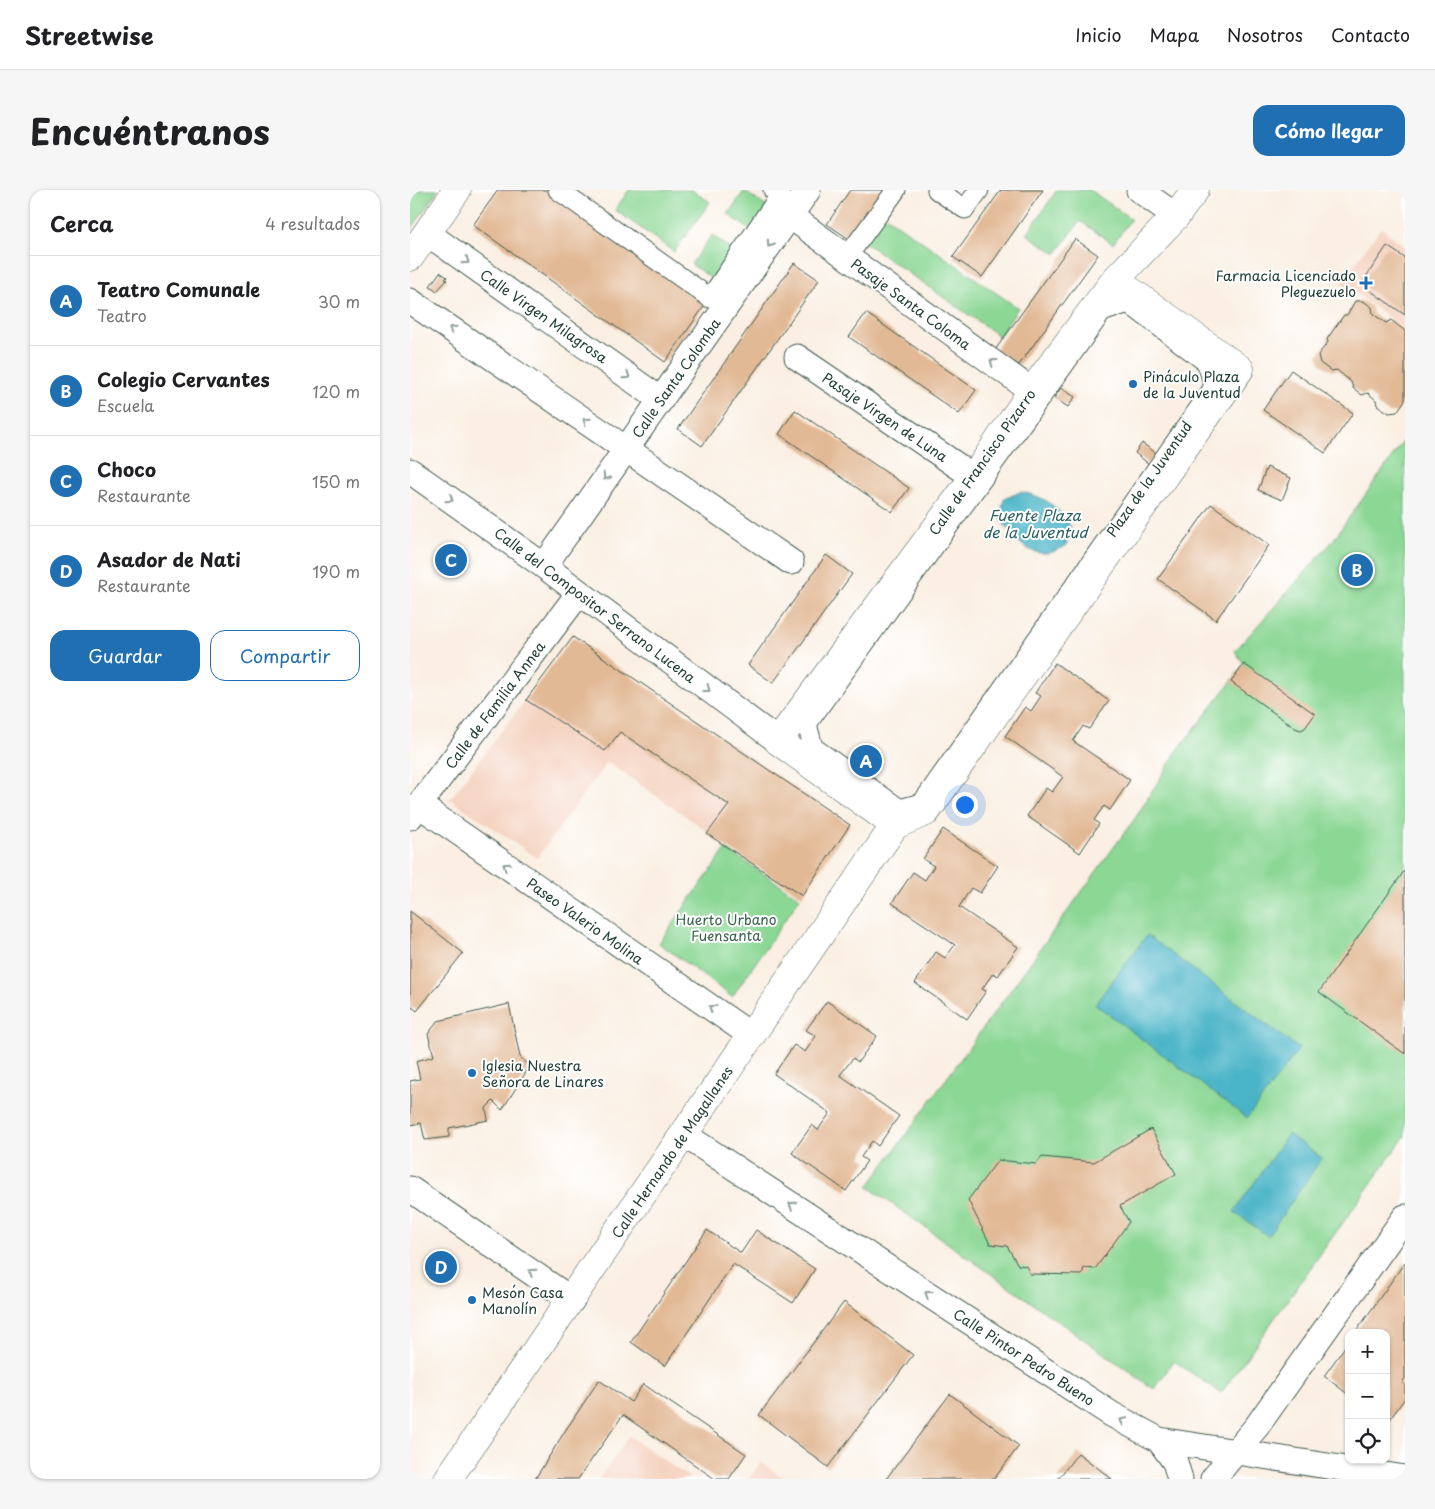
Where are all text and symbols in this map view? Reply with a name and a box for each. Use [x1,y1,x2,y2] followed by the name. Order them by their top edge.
[25,17,154,53] text: Streetwise
[1075,21,1122,48] text: Inicio
[1150,21,1199,48] text: Mapa
[1227,21,1303,48] text: Nosotros
[1331,21,1410,48] text: Contacto
[30,104,270,157] text: Encuéntranos
[1253,105,1405,156] button: Cómo llegar
[50,207,114,239] text: Cerca
[265,211,360,235] text: 4 resultados
[767,238,776,248] one-way arrow
[847,253,975,355] street label: Pasaje Santa Coloma
[460,255,470,264] one-way arrow
[476,264,613,369] street label: Calle Virgen Milagrosa
[1216,265,1356,302] place label: Farmacia Licenciado Pleguezuelo
[97,275,260,303] text: Teatro Comunale
[1360,277,1372,289] marker: Farmacia Licenciado Pleguezuelo
[60,289,72,313] text: A
[318,289,360,313] text: 30 m
[97,303,147,327] text: Teatro
[627,314,726,442] street label: Calle Santa Colomba
[448,326,457,336] one-way arrow
[989,359,999,368] one-way arrow
[97,365,270,393] text: Colegio Cervantes
[1143,366,1241,403] place label: Pináculo Plaza de la Juventud
[818,367,952,467] street label: Pasaje Virgen de Luna
[622,370,631,379] one-way arrow
[1127,378,1139,390] marker: Pináculo Plaza de la Juventud
[61,379,71,403] text: B
[313,379,360,403] text: 120 m
[923,385,1041,539] street label: Calle de Francisco Pizarro
[97,393,154,417] text: Escuela
[1101,417,1197,541] street label: Plaza de la Juventud
[583,418,592,427] one-way arrow
[97,455,156,483] text: Choco
[60,469,72,493] text: C
[312,469,360,493] text: 150 m
[603,472,612,481] one-way arrow
[97,483,191,507] text: Restaurante
[444,493,454,502] one-way arrow
[983,503,1089,543] water label: Fuente Plaza de la Juventud
[490,522,700,688] street label: Calle del Compositor Serrano Lucena
[435,541,467,579] pin: C
[97,545,241,573] text: Asador de Nati
[1341,551,1373,589] pin: B
[60,559,72,583] text: D
[312,559,360,583] text: 190 m
[97,573,191,597] text: Restaurante
[50,630,200,681] button: Guardar
[210,630,360,681] button: Compartir
[440,636,550,773] street label: Calle de Familia Annea
[701,683,710,691] one-way arrow
[850,742,882,780] pin: A
[952,792,978,818] your location
[503,863,512,872] one-way arrow
[522,873,648,970] street label: Paseo Valerio Molina
[675,909,777,946] park label: Huerto Urbano Fuensanta
[708,1005,717,1014] one-way arrow
[482,1055,604,1092] place label: Iglesia Nuestra Señora de Linares
[606,1062,738,1242] street label: Calle Hernando de Magallanes
[466,1067,478,1079] marker: Iglesia Nuestra Señora de Linares
[788,1202,797,1212] one-way arrow
[425,1248,457,1286] pin: D
[528,1269,538,1278] one-way arrow
[482,1282,564,1319] place label: Mesón Casa Manolín
[924,1291,933,1301] one-way arrow
[466,1294,478,1306] marker: Mesón Casa Manolín
[949,1303,1099,1411] street label: Calle Pintor Pedro Bueno
[1345,1329,1390,1464] map controls
[1345,1329,1390,1374] button: +
[1345,1374,1390,1419] button: −
[1119,1417,1128,1427] one-way arrow
[1345,1419,1390,1464] button: locate

